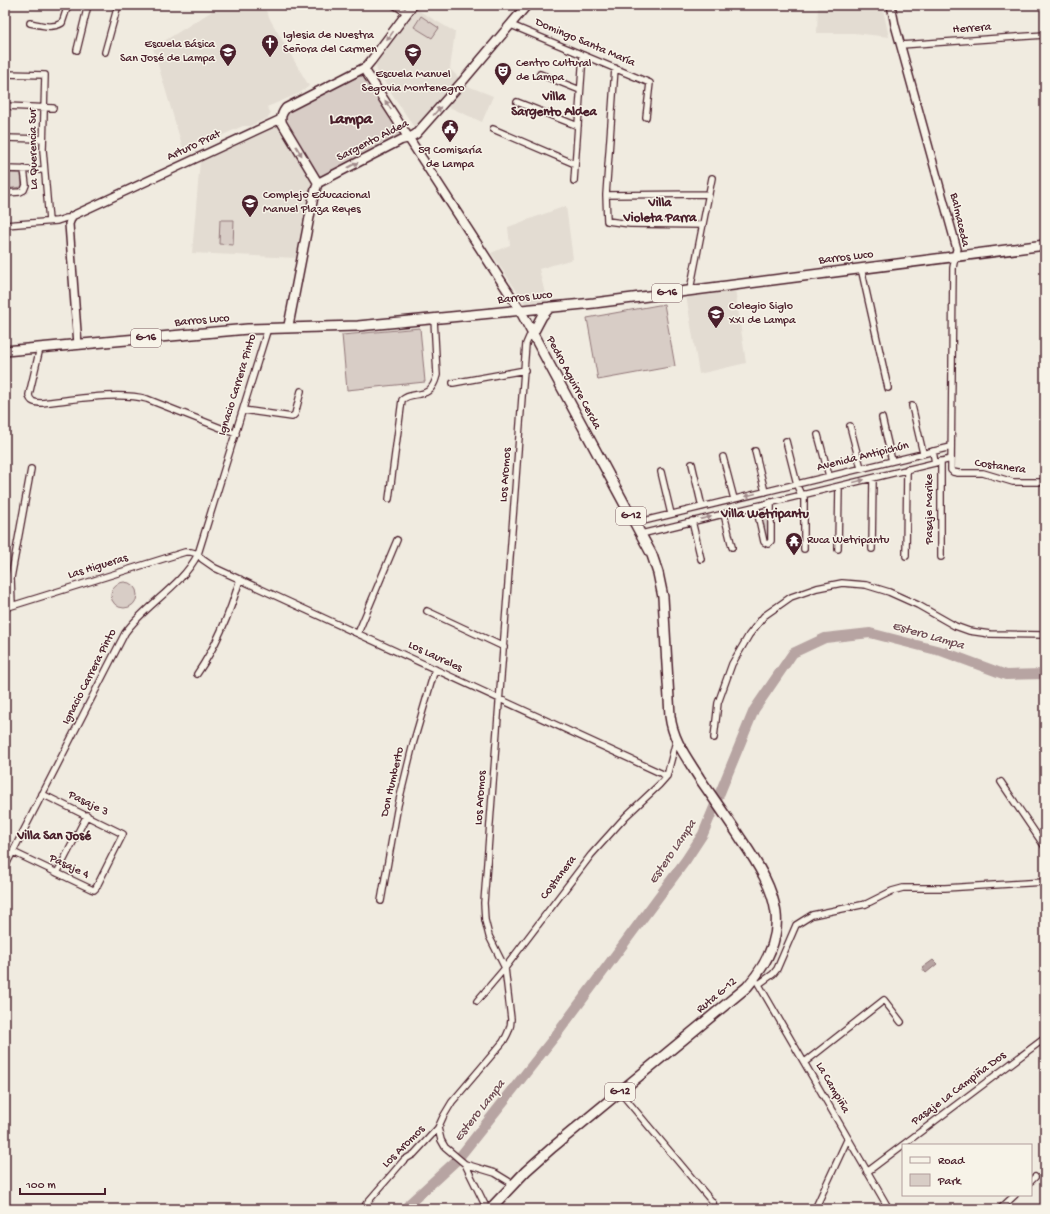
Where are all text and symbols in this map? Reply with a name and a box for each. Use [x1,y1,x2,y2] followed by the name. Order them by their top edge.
[532,15,638,71] street label: Domingo Santa María
[952,21,992,37] street label: Herrera
[283,29,377,57] place label: Iglesia de Nuestra Señora del Carmen
[386,31,394,42] one-way arrow
[260,33,280,58] church icon: Iglesia de Nuestra Señora del Carmen
[120,38,215,66] place label: Escuela Básica San José de Lampa
[218,42,238,67] school or university icon: Escuela Básica San José de Lampa
[403,42,423,67] school or university icon: Escuela Manuel Segovia Montenegro
[516,57,592,85] place label: Centro Cultural de Lampa
[493,61,513,86] theatre icon: Centro Cultural de Lampa
[362,68,464,96] place label: Escuela Manuel Segovia Montenegro
[511,90,597,120] district label: Villa Sargento Aldea
[384,100,391,111] one-way arrow
[26,106,42,190] street label: La Querencia Sur
[432,106,441,116] one-way arrow
[330,111,374,130] district label: Lampa
[335,117,412,165] street label: Sargento Aldea
[440,118,460,143] public building icon: 59 Comisaría de Lampa
[165,127,224,165] street label: Arturo Prat
[418,144,482,172] place label: 59 Comisaría de Lampa
[295,145,302,157] one-way arrow
[347,162,358,168] one-way arrow
[263,189,371,217] place label: Complejo Educacional Manuel Plaza Reyes
[946,191,972,248] street label: Balmaceda
[240,193,260,218] school or university icon: Complejo Educacional Manuel Plaza Reyes
[623,196,697,226] district label: Villa Violeta Parra
[817,248,874,268] street label: Barros Luco
[652,284,682,302] road number: G-16
[496,288,553,308] street label: Barros Luco
[728,300,796,328] place label: Colegio Siglo XXI de Lampa
[706,304,726,329] school or university icon: Colegio Siglo XXI de Lampa
[173,312,230,330] street label: Barros Luco
[131,329,161,347] road number: G-16
[216,333,260,437] street label: Ignacio Carrera Pinto
[542,333,604,432] street label: Pedro Aguirre Cerda
[816,439,911,475] street label: Avenida Antipichún
[497,447,515,503] street label: Los Aromos
[974,456,1027,478] street label: Costanera
[923,473,937,545] street label: Pasaje Marike
[854,478,866,484] one-way arrow
[744,493,756,499] one-way arrow
[616,507,646,525] road number: G-12
[720,507,810,523] district label: Villa Wetripantu
[700,515,712,521] one-way arrow
[784,531,804,556] temple icon: Ruca Wetripantu
[807,534,890,548] place label: Ruca Wetripantu
[66,551,130,583] street label: Las Higueras
[890,619,966,654] water label: Estero Lampa
[60,627,120,727] street label: Ignacio Carrera Pinto
[406,638,465,676] street label: Los Laureles
[378,746,408,819] street label: Don Humberto
[472,770,490,826] street label: Los Aromos
[65,788,110,820] street label: Pasaje 3
[646,816,700,887] water label: Estero Lampa
[16,829,92,844] district label: Villa San José
[46,851,92,882] street label: Pasaje 4
[538,853,580,903] street label: Costanera
[694,975,740,1017] street label: Ruta G-12
[908,1049,1009,1130] street label: Pasaje La Campiña Dos
[812,1060,852,1116] street label: La Campiña
[451,1077,509,1145] water label: Estero Lampa
[605,1083,635,1101] road number: G-12
[380,1122,429,1171] street label: Los Aromos
[902,1144,1032,1196] legend
[938,1155,965,1169] text: Road
[20,1170,105,1196] scale bar
[937,1175,963,1189] text: Park
[25,1179,56,1193] text: 100 m

